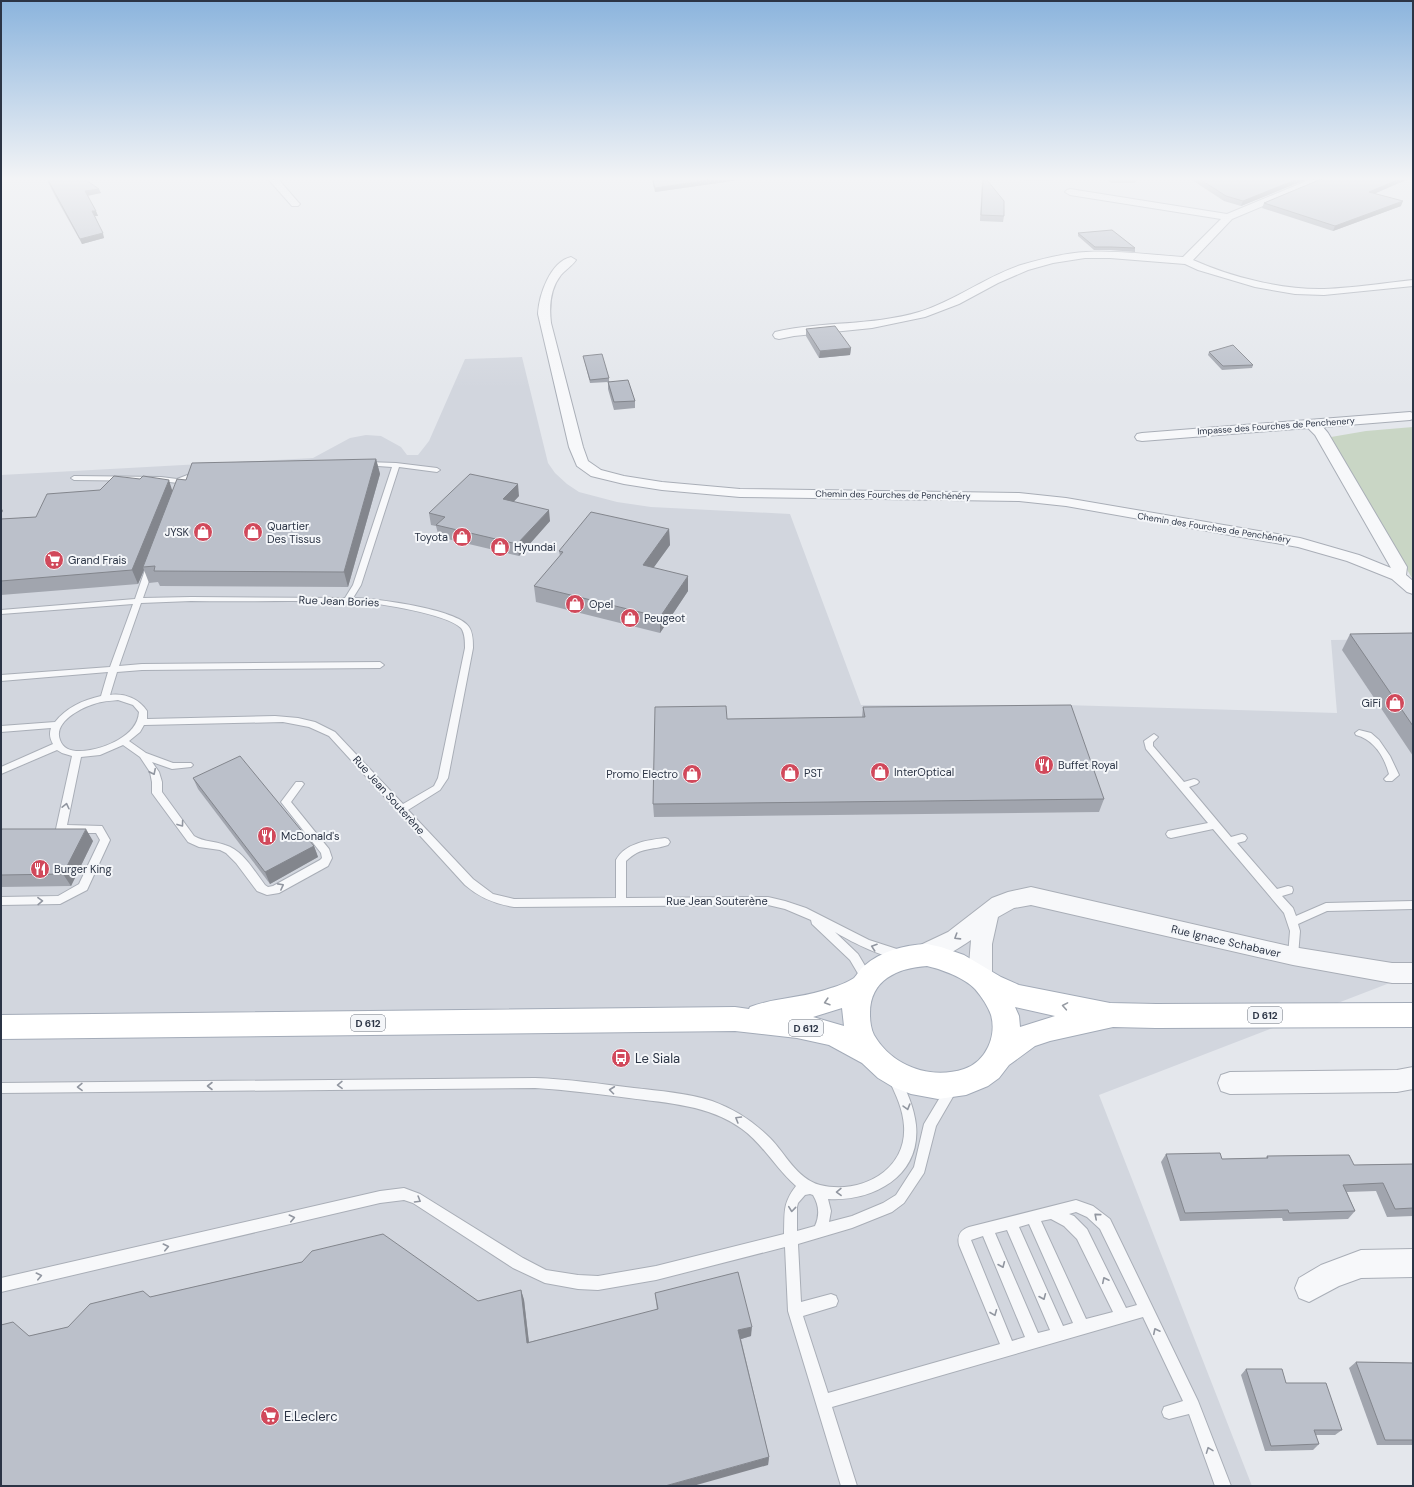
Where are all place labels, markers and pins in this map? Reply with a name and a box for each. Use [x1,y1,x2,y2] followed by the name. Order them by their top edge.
[267,519,321,546] place label: Quartier Des Tissus
[192,521,214,543] shop icon: JYSK
[242,521,264,543] shop icon: Quartier Des Tissus
[165,525,190,539] place label: JYSK
[451,526,473,548] shop icon: Toyota
[415,530,448,544] place label: Toyota
[489,536,511,558] shop icon: Hyundai
[514,540,556,554] place label: Hyundai
[43,549,65,571] supermarket icon: Grand Frais
[68,553,127,567] place label: Grand Frais
[564,593,586,615] shop icon: Opel
[589,597,613,611] place label: Opel
[619,607,641,629] shop icon: Peugeot
[644,611,685,625] place label: Peugeot
[1384,692,1406,714] shop icon: GiFi
[1361,696,1381,710] place label: GiFi
[1033,754,1055,776] restaurant icon: Buffet Royal
[1058,758,1118,772] place label: Buffet Royal
[869,761,891,783] shop icon: InterOptical
[779,762,801,784] shop icon: PST
[681,763,703,785] shop icon: Promo Electro
[894,765,954,779] place label: InterOptical
[804,766,823,780] place label: PST
[606,767,678,781] place label: Promo Electro
[256,825,278,847] restaurant icon: McDonald's
[281,829,340,843] place label: McDonald's
[29,858,51,880] restaurant icon: Burger King
[54,862,112,876] place label: Burger King
[610,1047,632,1069] bus stop icon: Le Siala
[635,1050,680,1067] place label: Le Siala
[259,1405,281,1427] supermarket icon: E.Leclerc
[284,1408,338,1425] place label: E.Leclerc

